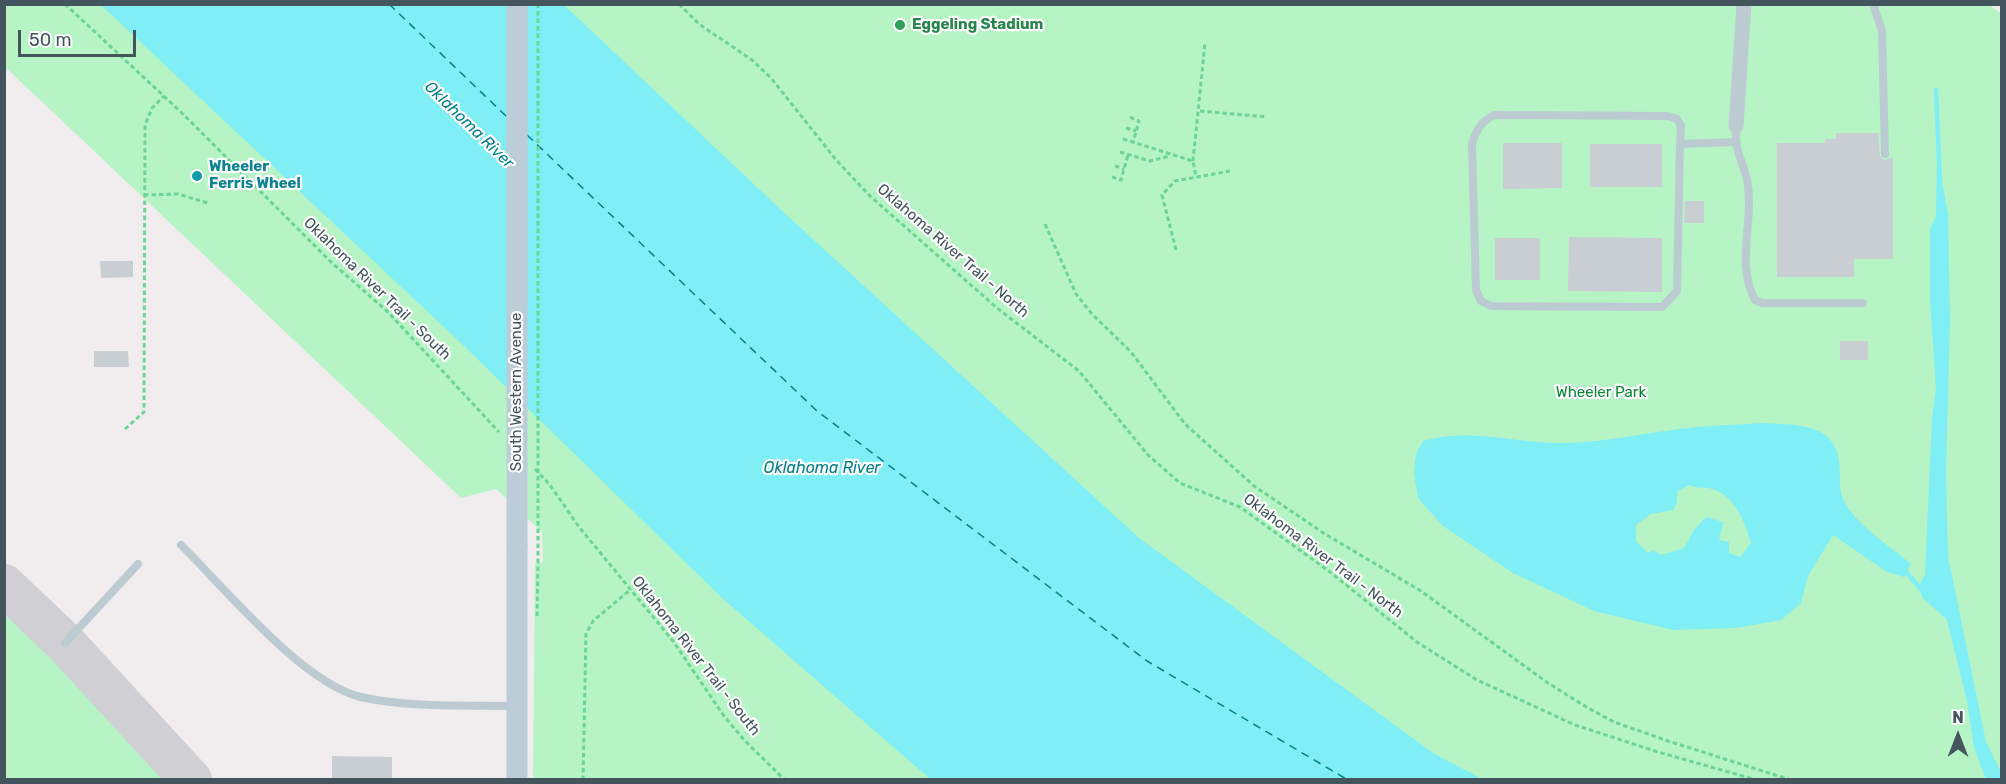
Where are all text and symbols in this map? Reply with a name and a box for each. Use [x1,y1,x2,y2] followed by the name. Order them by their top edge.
[912,16,1043,34] place label: Eggeling Stadium
[21,18,140,56] scale bar
[893,18,907,32] marker: Eggeling Stadium
[29,29,72,51] text: 50 m
[420,78,518,172] water label: Oklahoma River
[209,158,301,193] place label: Wheeler Ferris Wheel
[190,169,204,183] marker: Wheeler Ferris Wheel
[873,180,1033,322] street label: Oklahoma River Trail - North
[300,214,454,364] street label: Oklahoma River Trail - South
[508,313,526,471] street label: South Western Avenue
[1556,384,1646,402] park label: Wheeler Park
[764,458,880,478] water label: Oklahoma River
[1240,490,1406,622] street label: Oklahoma River Trail - North
[628,573,764,739] street label: Oklahoma River Trail - South
[1928,706,1988,766] north arrow
[1952,708,1964,727] text: N

